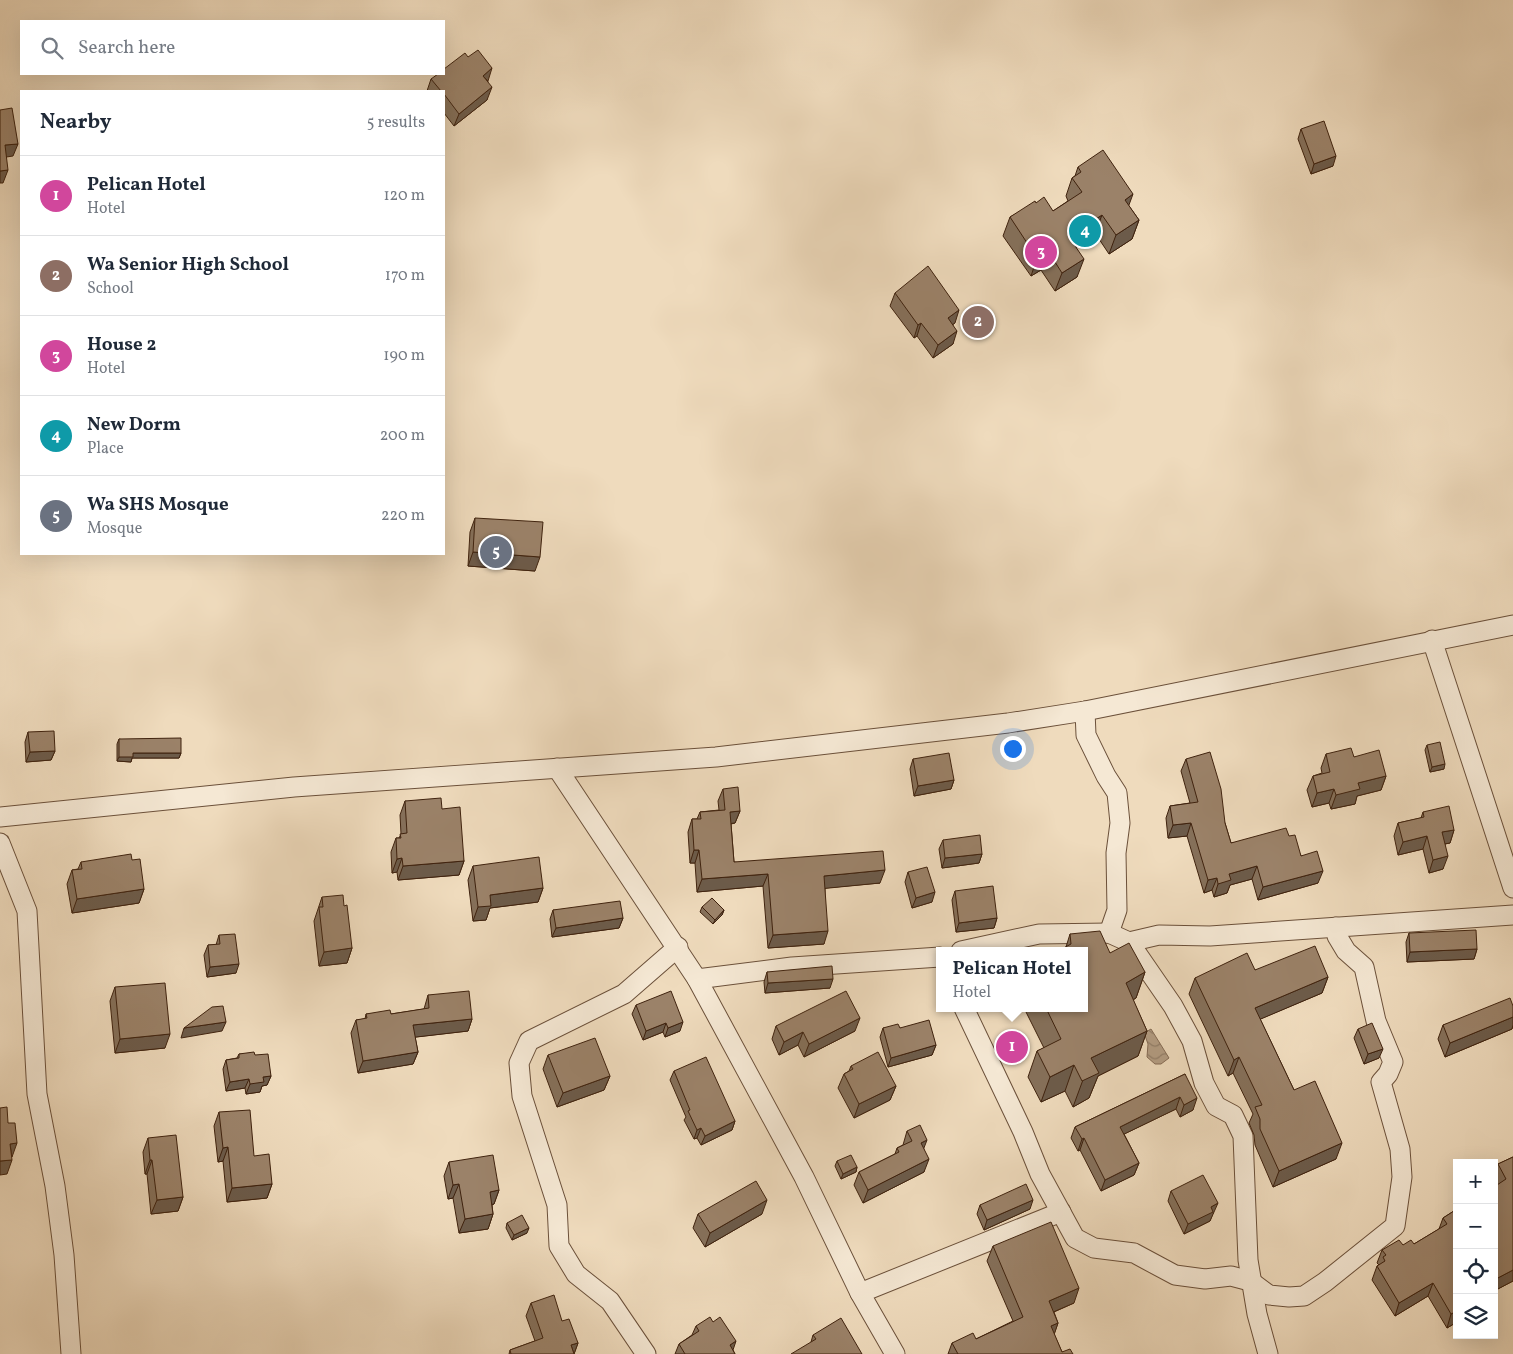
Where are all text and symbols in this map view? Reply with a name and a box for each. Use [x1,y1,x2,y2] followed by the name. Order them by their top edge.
[20,20,445,75] search box
[38,34,66,62] icon: search
[78,35,175,61] text: Search here
[40,108,111,137] text: Nearby
[367,112,425,134] text: 5 results
[87,172,206,198] text: Pelican Hotel
[53,185,59,207] text: 1
[383,185,425,207] text: 120 m
[87,198,125,220] text: Hotel
[1069,212,1101,250] pin: 4
[1025,233,1057,271] pin: 3
[87,252,289,278] text: Wa Senior High School
[52,265,60,287] text: 2
[385,265,425,287] text: 170 m
[87,278,134,300] text: School
[962,303,994,341] pin: 2
[87,332,156,358] text: House 2
[52,345,60,367] text: 3
[383,345,425,367] text: 190 m
[87,358,125,380] text: Hotel
[87,412,181,438] text: New Dorm
[51,425,61,447] text: 4
[380,425,425,447] text: 200 m
[87,438,124,460] text: Place
[87,492,229,518] text: Wa SHS Mosque
[52,505,60,527] text: 5
[381,505,425,527] text: 220 m
[87,518,142,540] text: Mosque
[480,533,512,571] pin: 5
[1000,736,1026,762] your location
[936,947,1088,1012] popup
[953,956,1071,982] text: Pelican Hotel
[953,982,991,1004] text: Hotel
[996,1028,1028,1066] pin: 1
[1453,1159,1498,1339] map controls
[1453,1159,1498,1204] button: +
[1453,1204,1498,1249] button: −
[1453,1249,1498,1294] button: locate
[1453,1294,1498,1339] button: layers

